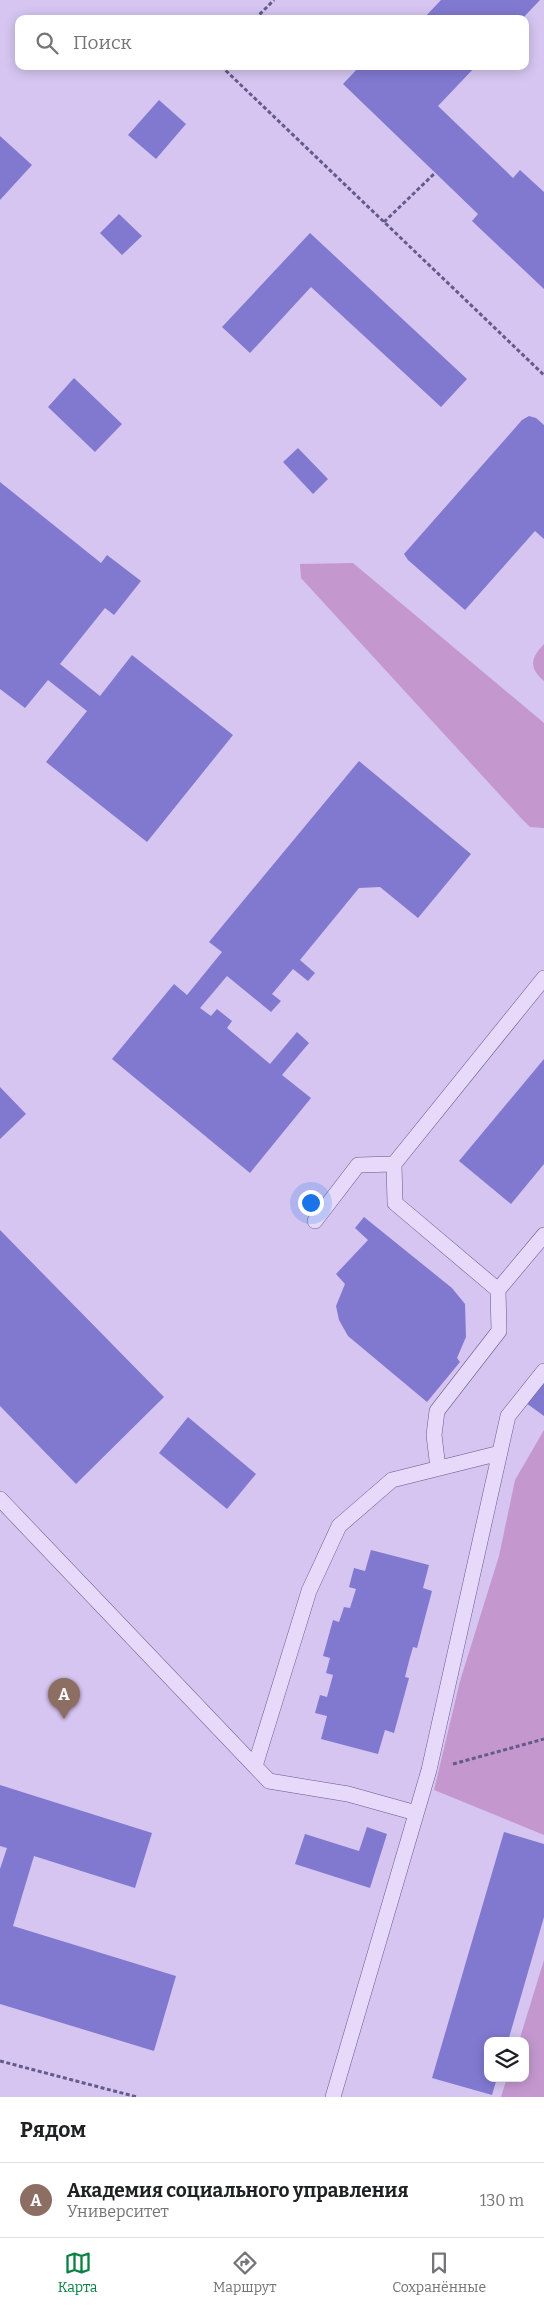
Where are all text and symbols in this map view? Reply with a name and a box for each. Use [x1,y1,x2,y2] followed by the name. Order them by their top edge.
[15,15,529,70] search box
[33,29,61,57] icon: search
[73,31,132,54] text: Поиск
[298,1190,324,1216] your location
[48,1678,80,1719] pin: A
[484,2037,529,2082] map controls
[484,2037,529,2082] button: layers
[20,2117,86,2143] text: Рядом
[67,2179,408,2202] text: Академия социального управления
[30,2191,42,2210] text: A
[480,2191,524,2210] text: 130 m
[67,2202,169,2221] text: Университет
[58,2249,97,2296] tab: Карта
[213,2249,276,2296] tab: Маршрут
[392,2249,486,2296] tab: Сохранённые

